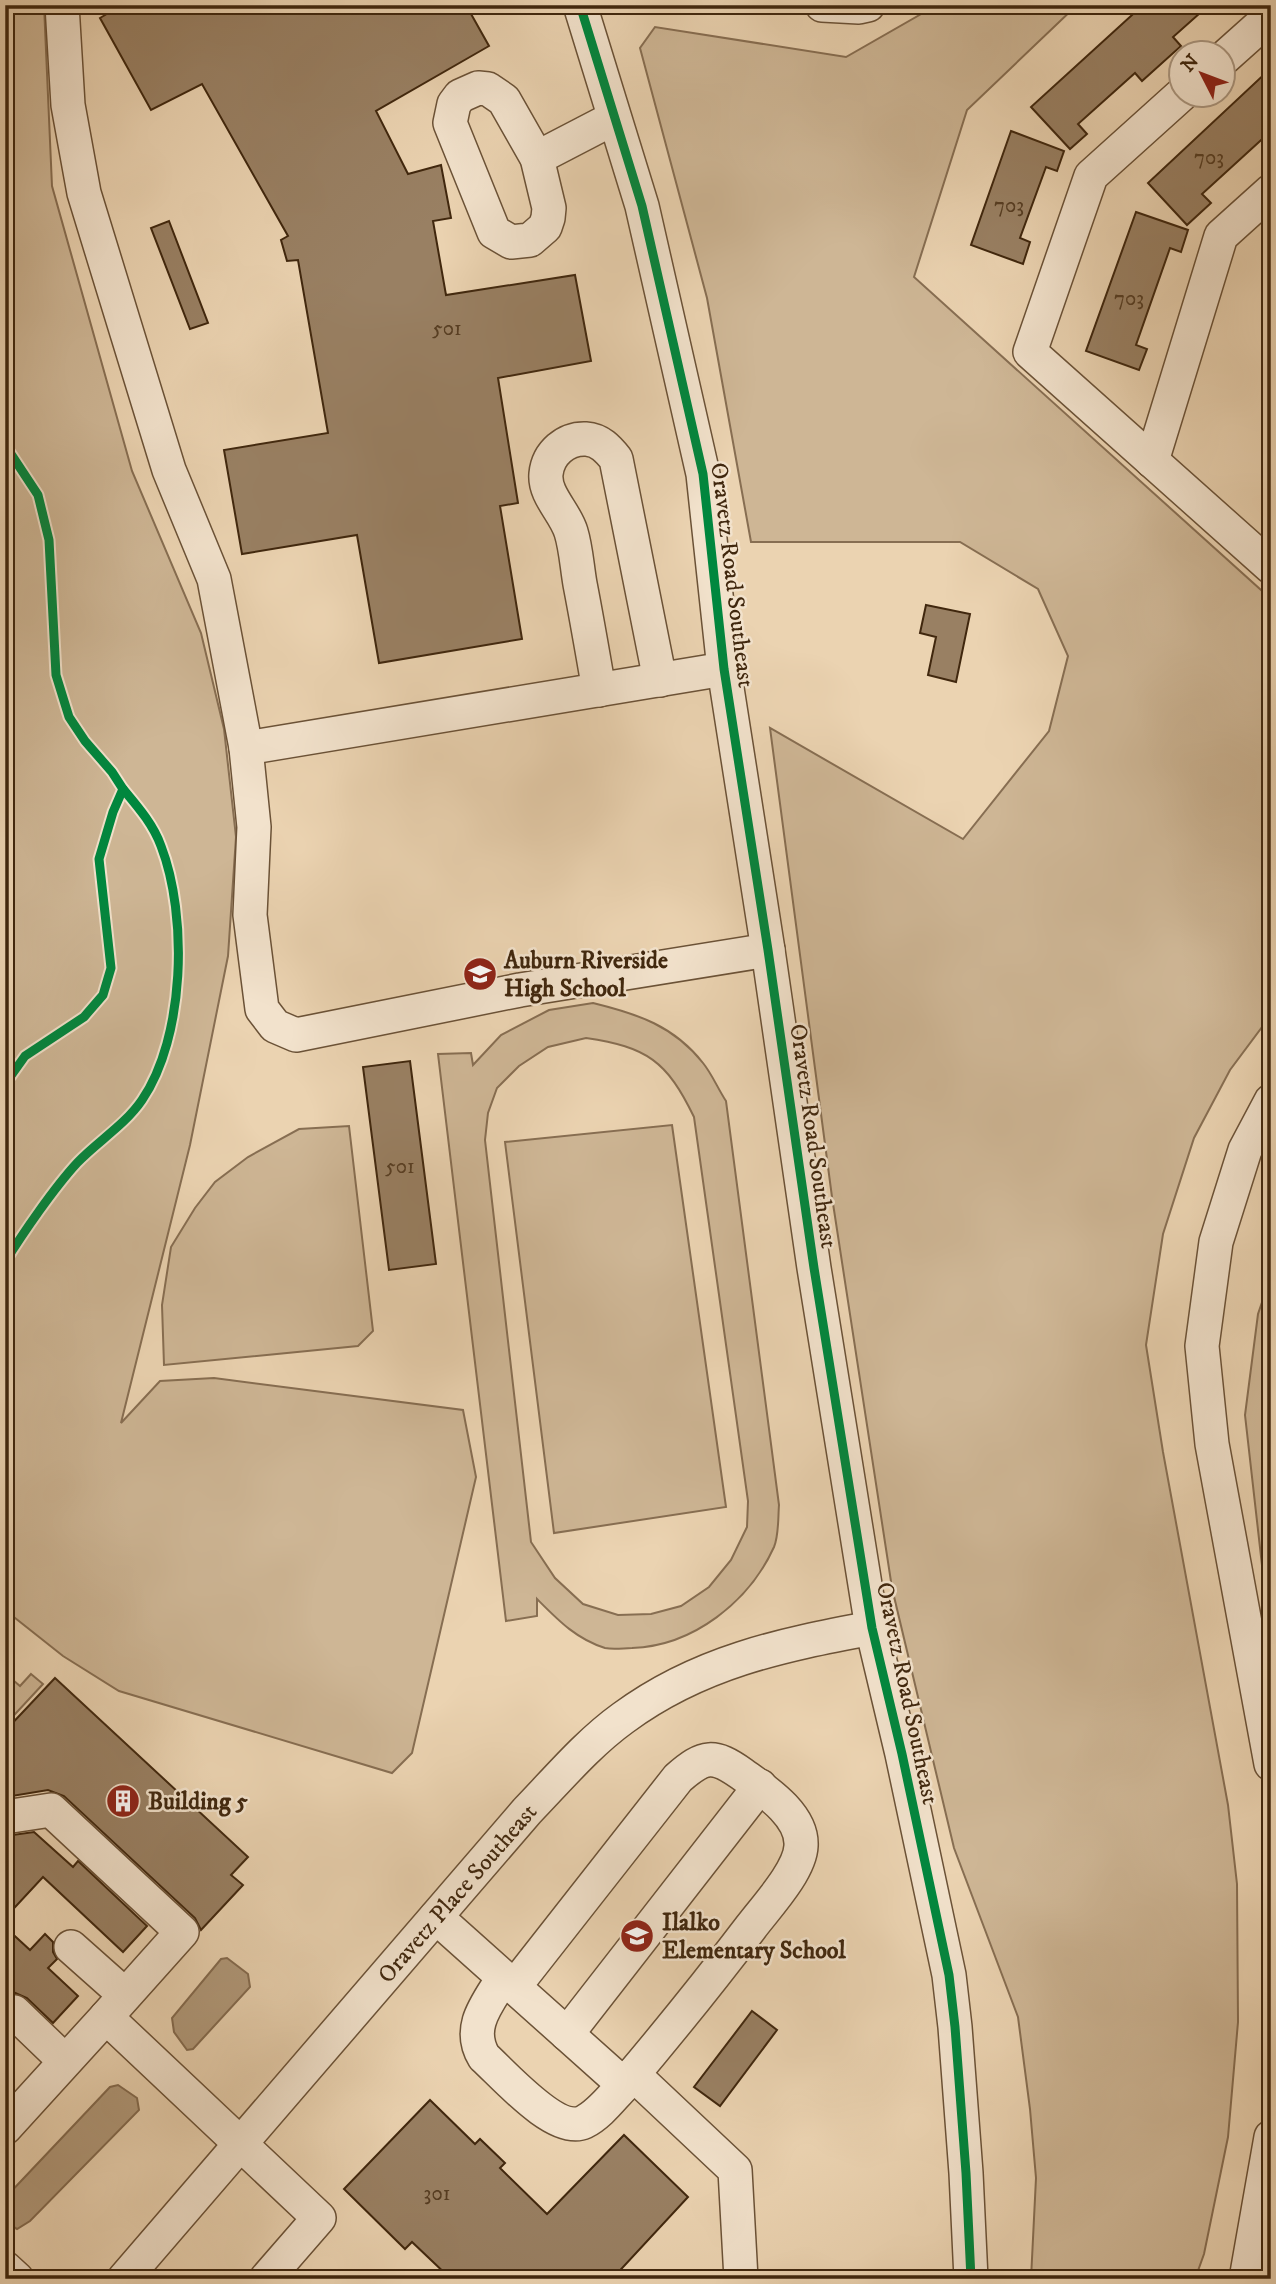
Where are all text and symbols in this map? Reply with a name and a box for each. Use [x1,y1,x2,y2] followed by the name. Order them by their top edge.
[1168,38,1238,108] north arrow
[1177,50,1205,77] text: N
[1194,145,1224,171] house number: 703
[994,193,1024,219] house number: 703
[1114,286,1144,312] house number: 703
[432,316,462,342] house number: 501
[703,461,761,690] street label: Oravetz Road Southeast
[503,946,668,1004] place label: Auburn Riverside High School
[461,955,499,993] school or university icon: Auburn Riverside High School
[782,1022,844,1251] street label: Oravetz Road Southeast
[385,1154,415,1180] house number: 501
[869,1579,945,1807] street label: Oravetz Road Southeast
[104,1782,142,1820] building icon: Building 5
[148,1787,248,1817] place label: Building 5
[372,1797,544,1990] street label: Oravetz Place Southeast
[662,1908,846,1966] place label: Ilalko Elementary School
[618,1917,656,1955] school or university icon: Ilalko Elementary School
[424,2181,450,2207] house number: 301

